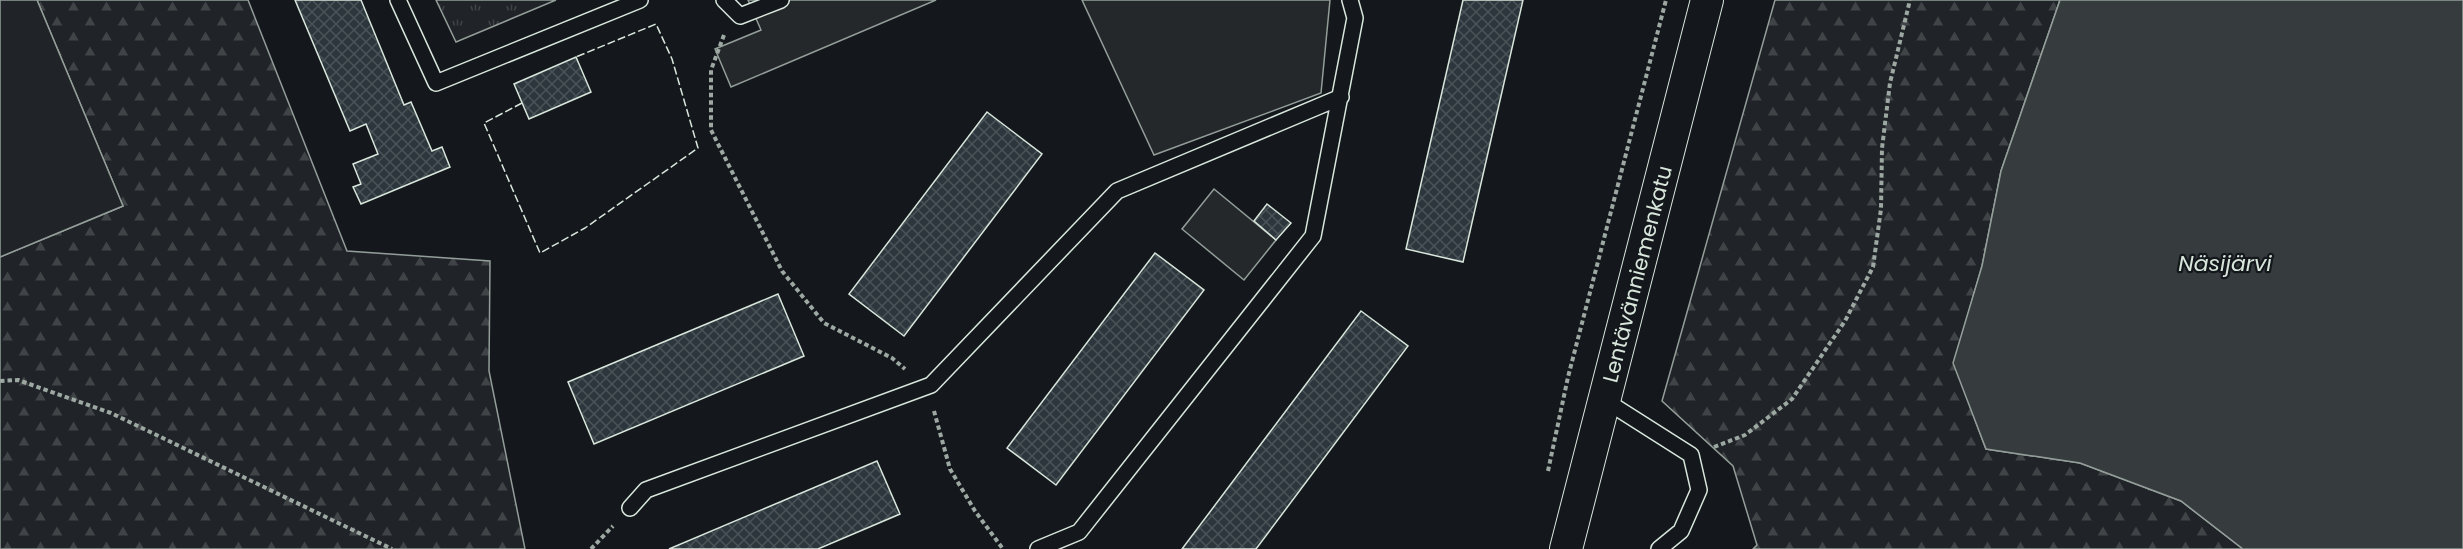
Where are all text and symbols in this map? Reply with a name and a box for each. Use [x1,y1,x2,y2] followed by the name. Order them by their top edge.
[1595,162,1678,385] street label: Lentävänniemenkatu
[2178,248,2272,279] water label: Näsijärvi

